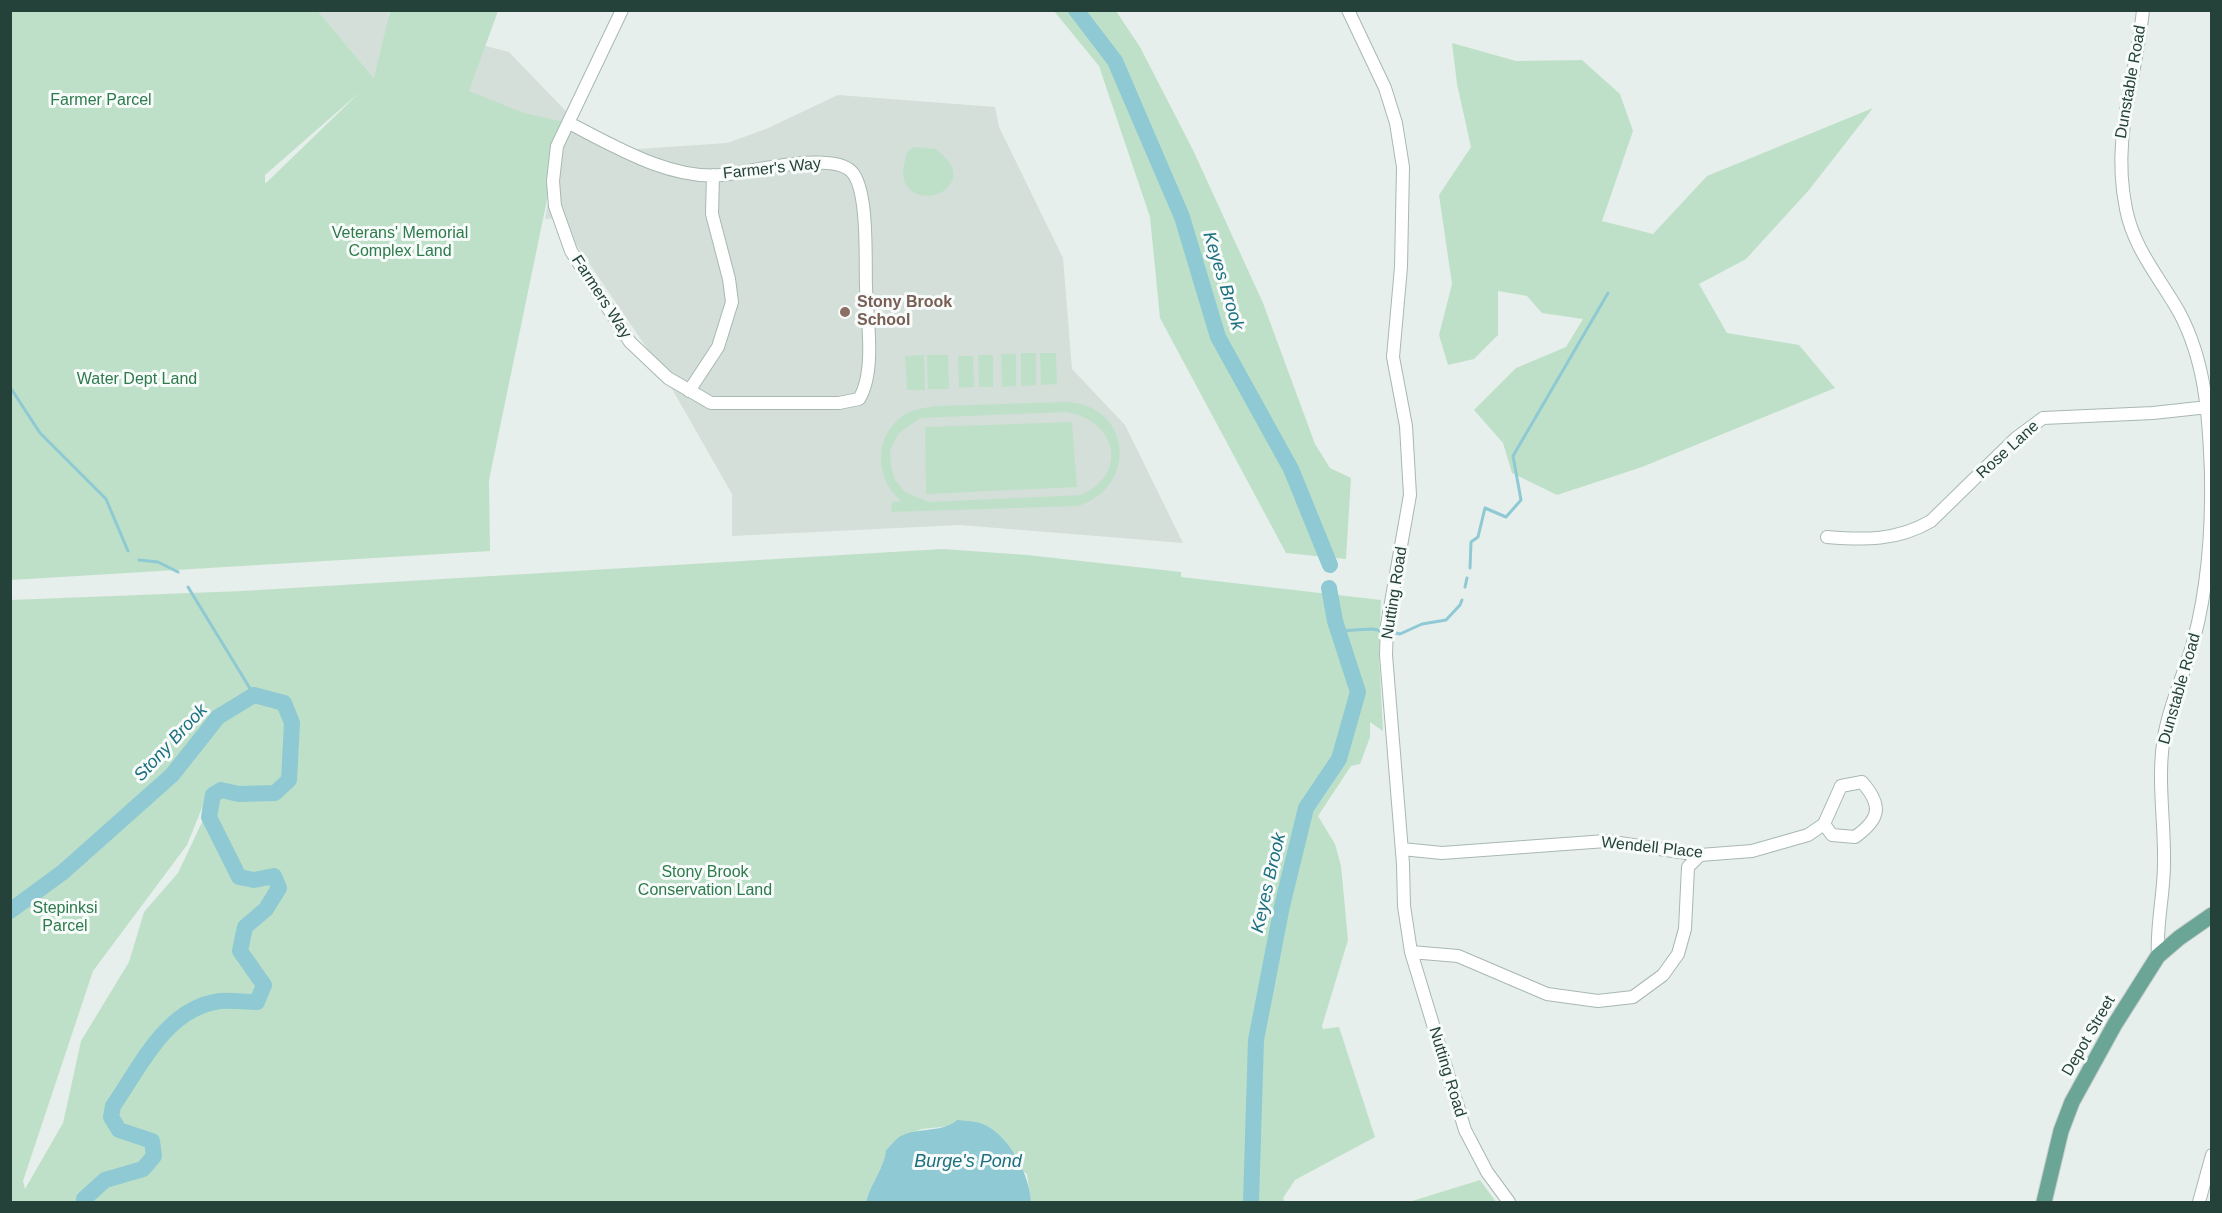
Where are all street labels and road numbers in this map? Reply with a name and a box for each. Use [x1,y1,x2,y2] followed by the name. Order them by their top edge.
[2112,24,2150,140] street label: Dunstable Road
[722,154,822,184] street label: Farmer's Way
[567,252,635,342] street label: Farmers Way
[1973,417,2043,483] street label: Rose Lane
[1378,545,1412,641] street label: Nutting Road
[2155,631,2205,747] street label: Dunstable Road
[1600,833,1704,863] street label: Wendell Place
[2058,992,2120,1080] street label: Depot Street
[1424,1025,1470,1119] street label: Nutting Road

